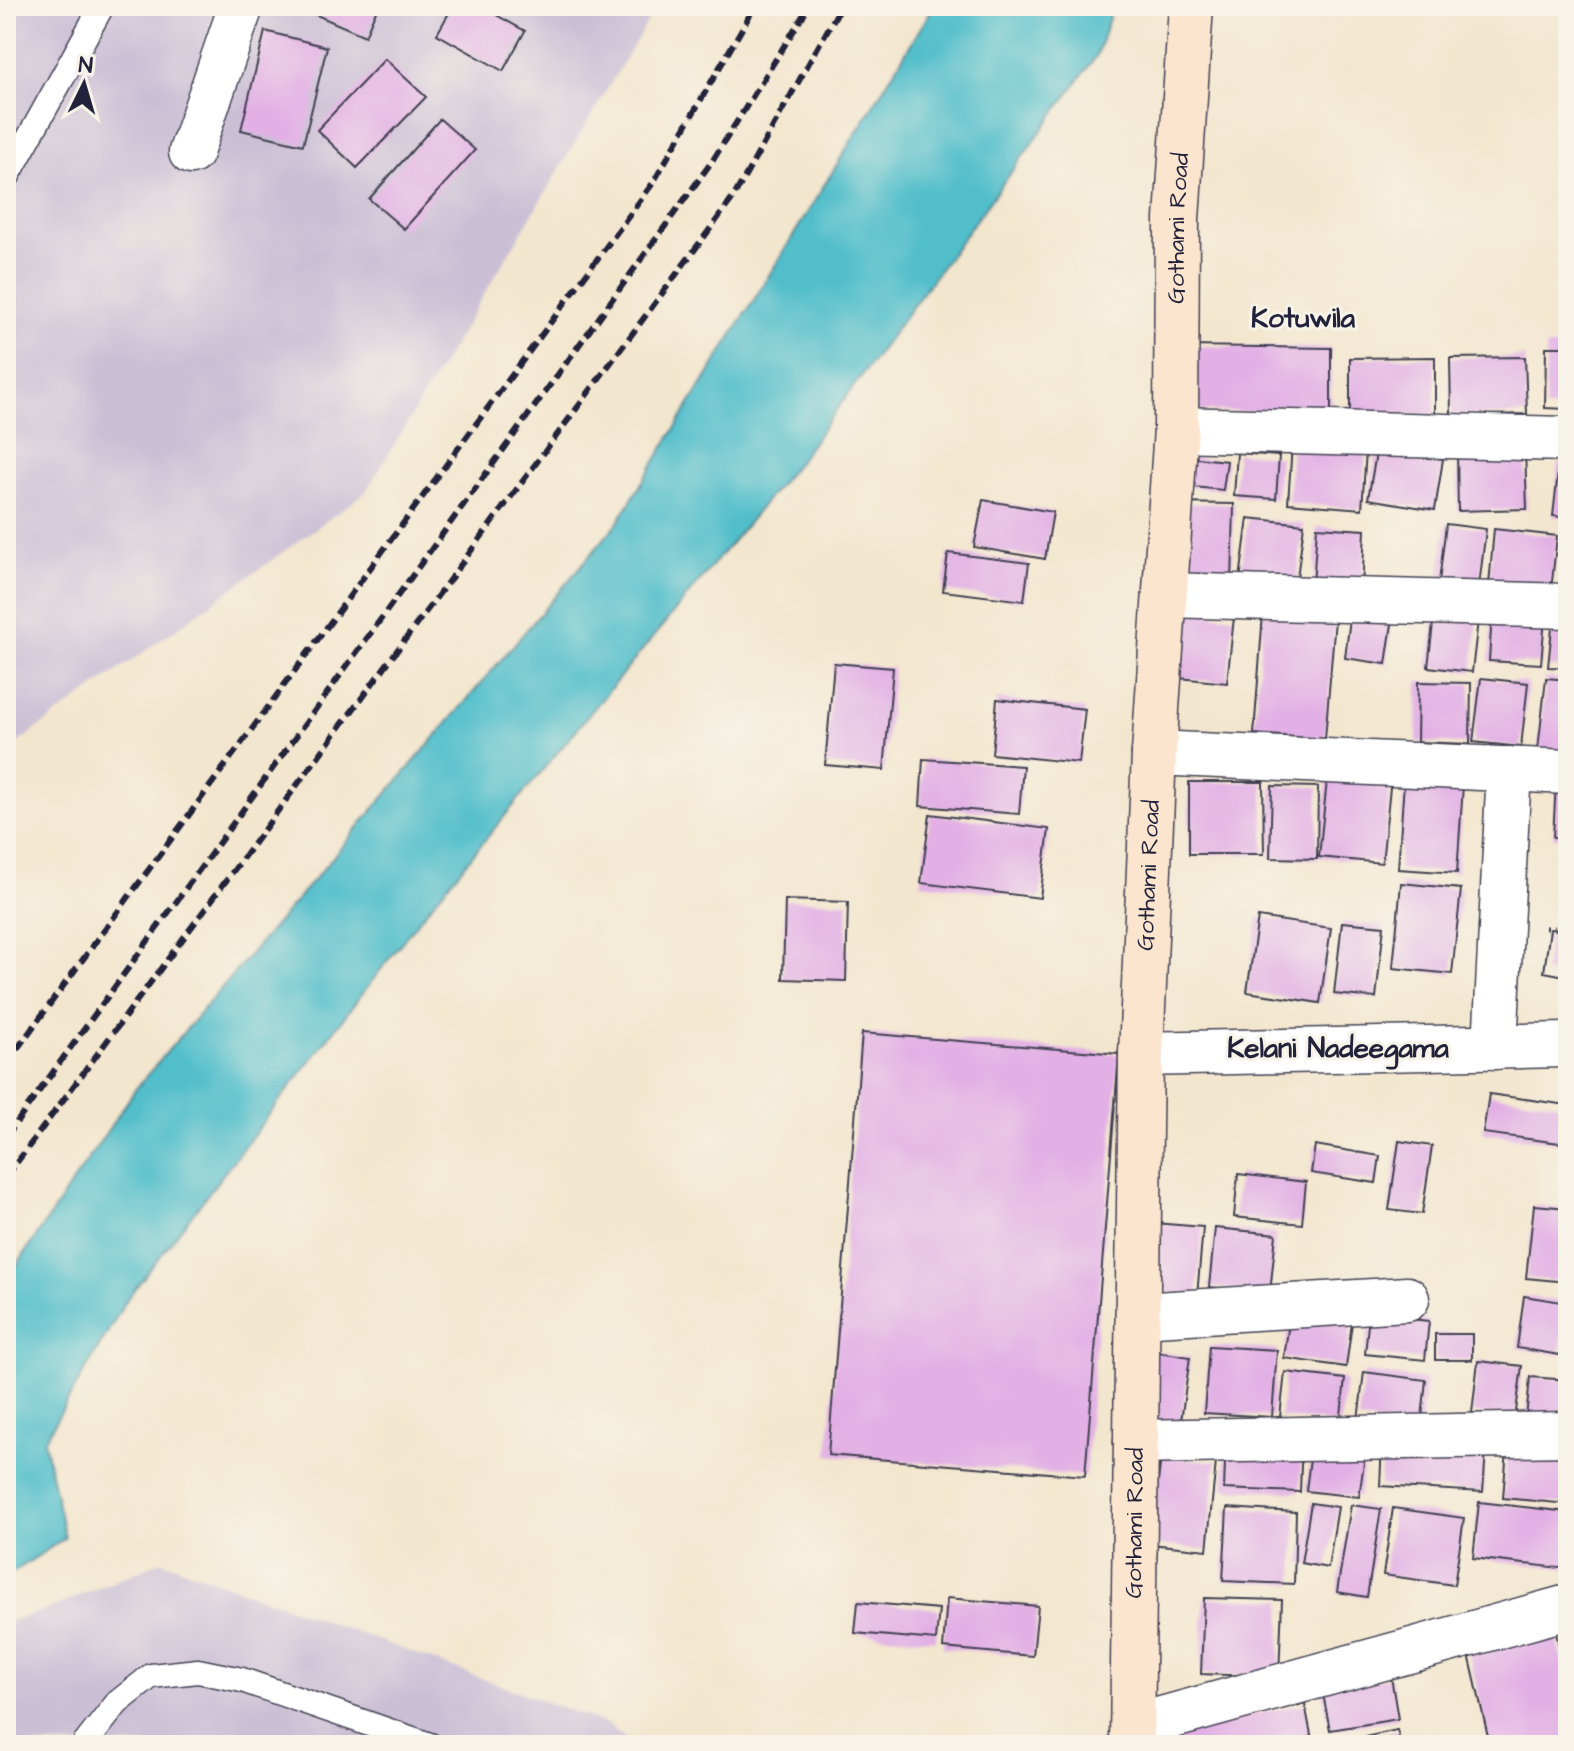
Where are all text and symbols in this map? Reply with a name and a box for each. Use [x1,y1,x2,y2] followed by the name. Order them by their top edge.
[44,44,124,124] north arrow
[77,50,94,82] text: N
[1160,152,1198,304] street label: Gothami Road
[1251,299,1356,338] district label: Kotuwila
[1128,799,1169,951] street label: Gothami Road
[1227,1029,1449,1070] district label: Kelani Nadeegama
[1117,1447,1153,1599] street label: Gothami Road

